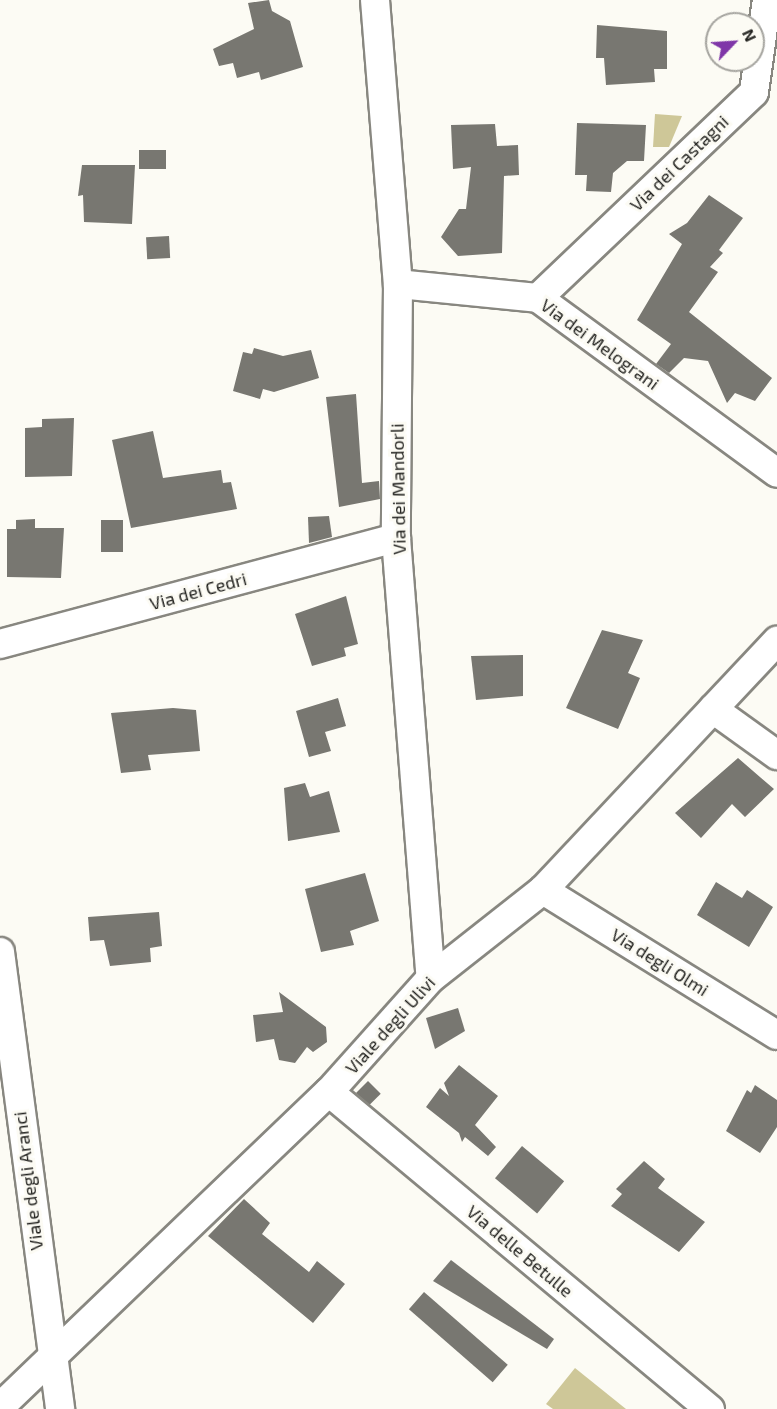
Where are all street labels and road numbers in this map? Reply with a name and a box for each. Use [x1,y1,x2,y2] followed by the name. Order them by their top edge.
[625,111,733,215] street label: Via dei Castagni
[537,294,663,394] street label: Via dei Melograni
[386,423,410,555] street label: Via dei Mandorli
[147,568,249,614] street label: Via dei Cedri
[607,923,713,1001] street label: Via degli Olmi
[340,972,440,1078] street label: Viale degli Ulivi
[9,1110,47,1252] street label: Viale degli Aranci
[463,1200,577,1302] street label: Via delle Betulle

